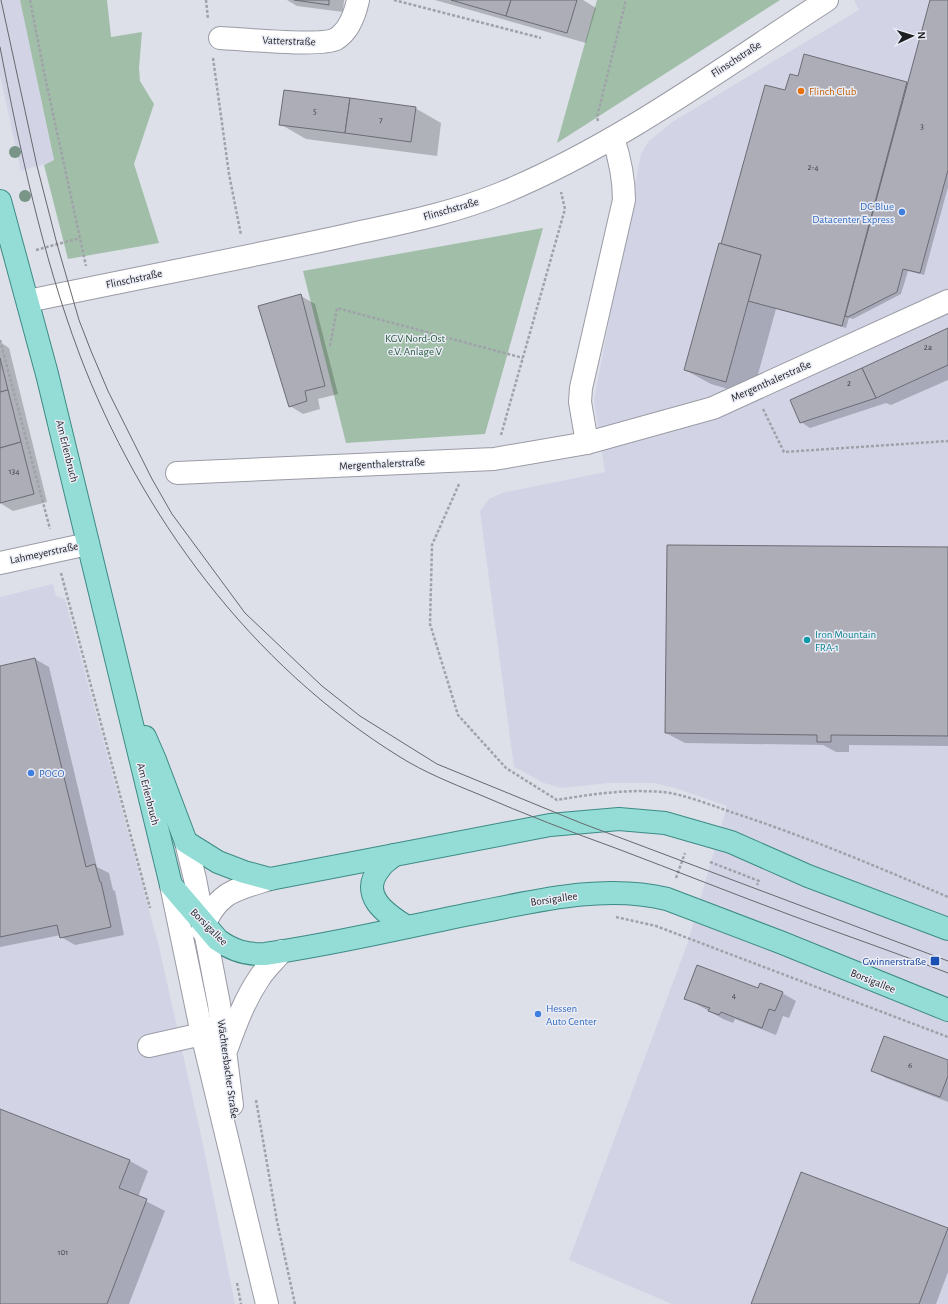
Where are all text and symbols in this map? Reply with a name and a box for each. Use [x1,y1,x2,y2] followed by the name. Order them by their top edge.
[892,16,932,56] north arrow
[916,31,927,40] text: N
[262,35,316,47] street label: Vatterstraße
[709,39,763,79] street label: Flinschstraße
[796,86,806,96] marker: Flinch Club
[809,86,857,97] place label: Flinch Club
[313,107,317,116] house number: 5
[379,116,383,125] house number: 7
[920,122,924,131] house number: 3
[807,163,819,172] house number: 2-4
[422,196,480,222] street label: Flinschstraße
[812,201,894,225] place label: DC Blue Datacenter Express
[897,207,907,217] marker: DC Blue Datacenter Express
[105,268,163,290] street label: Flinschstraße
[385,333,446,357] park label: KGV Nord-Ost e.V. Anlage V
[924,343,932,352] house number: 2a
[729,358,813,404] street label: Mergenthalerstraße
[847,379,851,388] house number: 2
[54,419,80,483] street label: Am Erlenbruch
[339,456,425,472] street label: Mergenthalerstraße
[8,467,20,476] house number: 134
[9,540,79,566] street label: Lahmeyerstraße
[815,629,876,653] place label: Iron Mountain FRA-1
[802,635,812,645] marker: Iron Mountain FRA-1
[135,762,161,826] street label: Am Erlenbruch
[26,768,36,778] marker: POCO
[39,768,64,779] place label: POCO
[530,890,578,908] street label: Borsigallee
[188,906,230,948] street label: Borsigallee
[929,955,941,967] marker: Gwinnerstraße
[862,956,926,967] place label: Gwinnerstraße
[849,967,897,995] street label: Borsigallee
[732,991,737,1000] house number: 4
[546,1003,597,1027] place label: Hessen Auto Center
[533,1009,543,1019] marker: Hessen Auto Center
[216,1019,240,1119] street label: Wächtersbacher Straße
[908,1061,912,1070] house number: 6
[58,1248,68,1257] house number: 101

